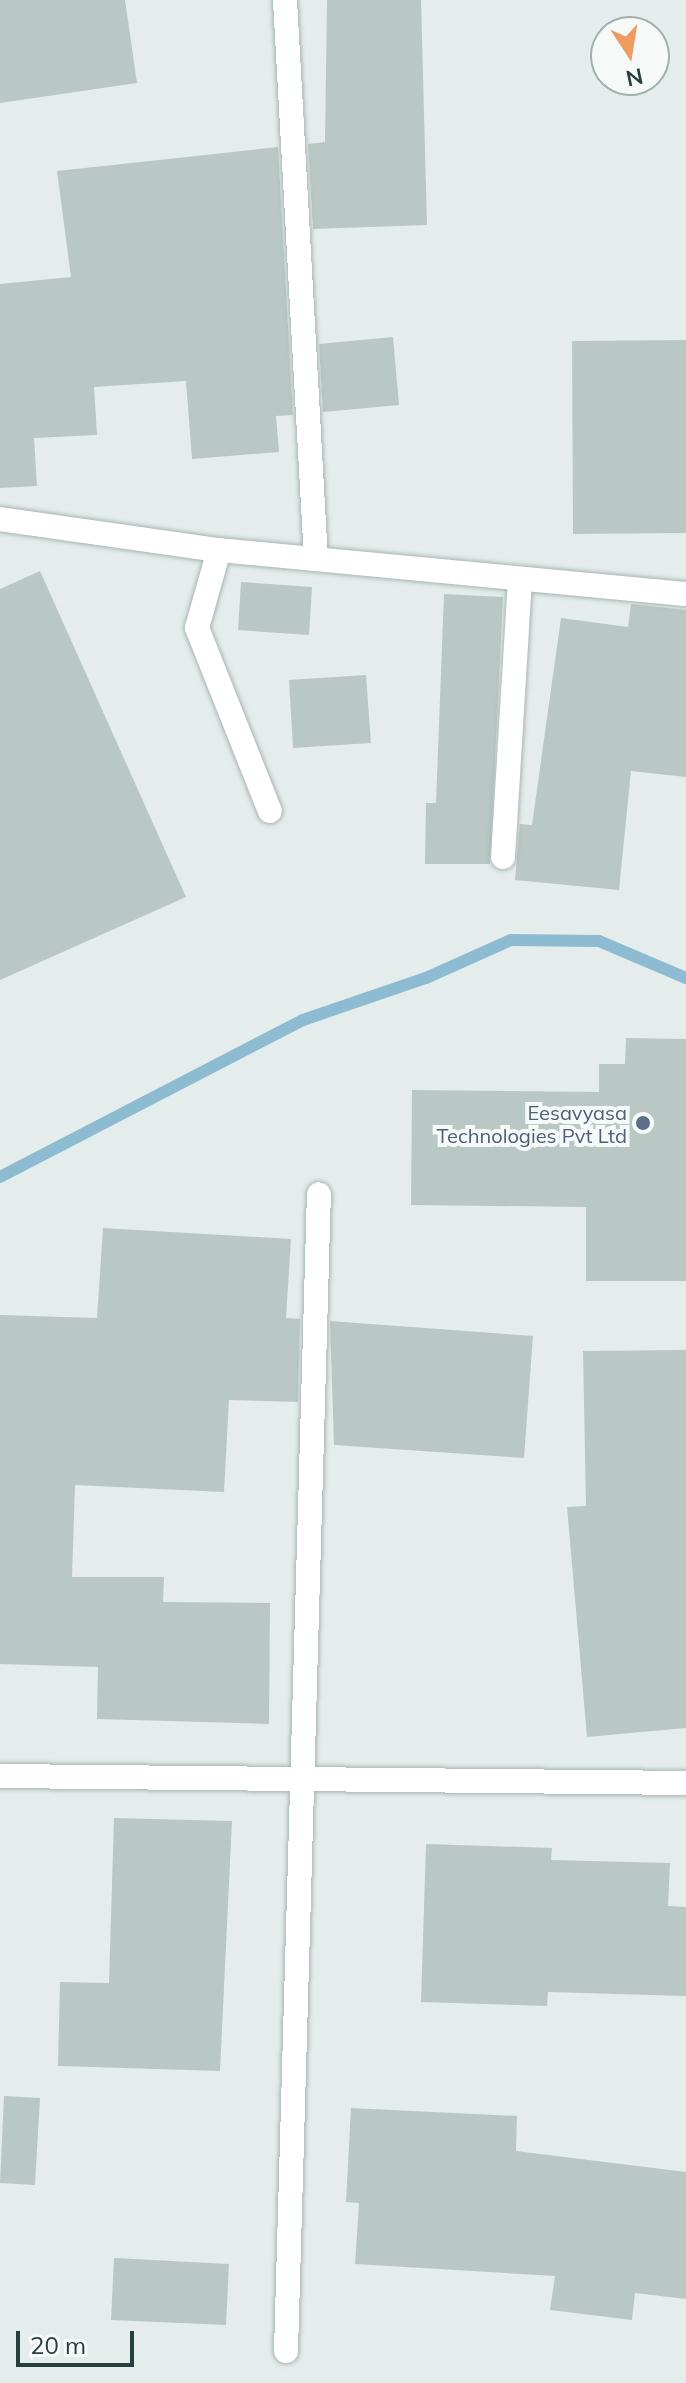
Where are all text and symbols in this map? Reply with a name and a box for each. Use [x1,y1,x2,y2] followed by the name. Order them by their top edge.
[590,16,670,96] north arrow
[624,62,646,93] text: N
[436,1100,627,1147] place label: Eesavyasa Technologies Pvt Ltd
[634,1114,652,1132] marker: Eesavyasa Technologies Pvt Ltd
[20,2315,138,2365] scale bar
[30,2330,86,2360] text: 20 m

